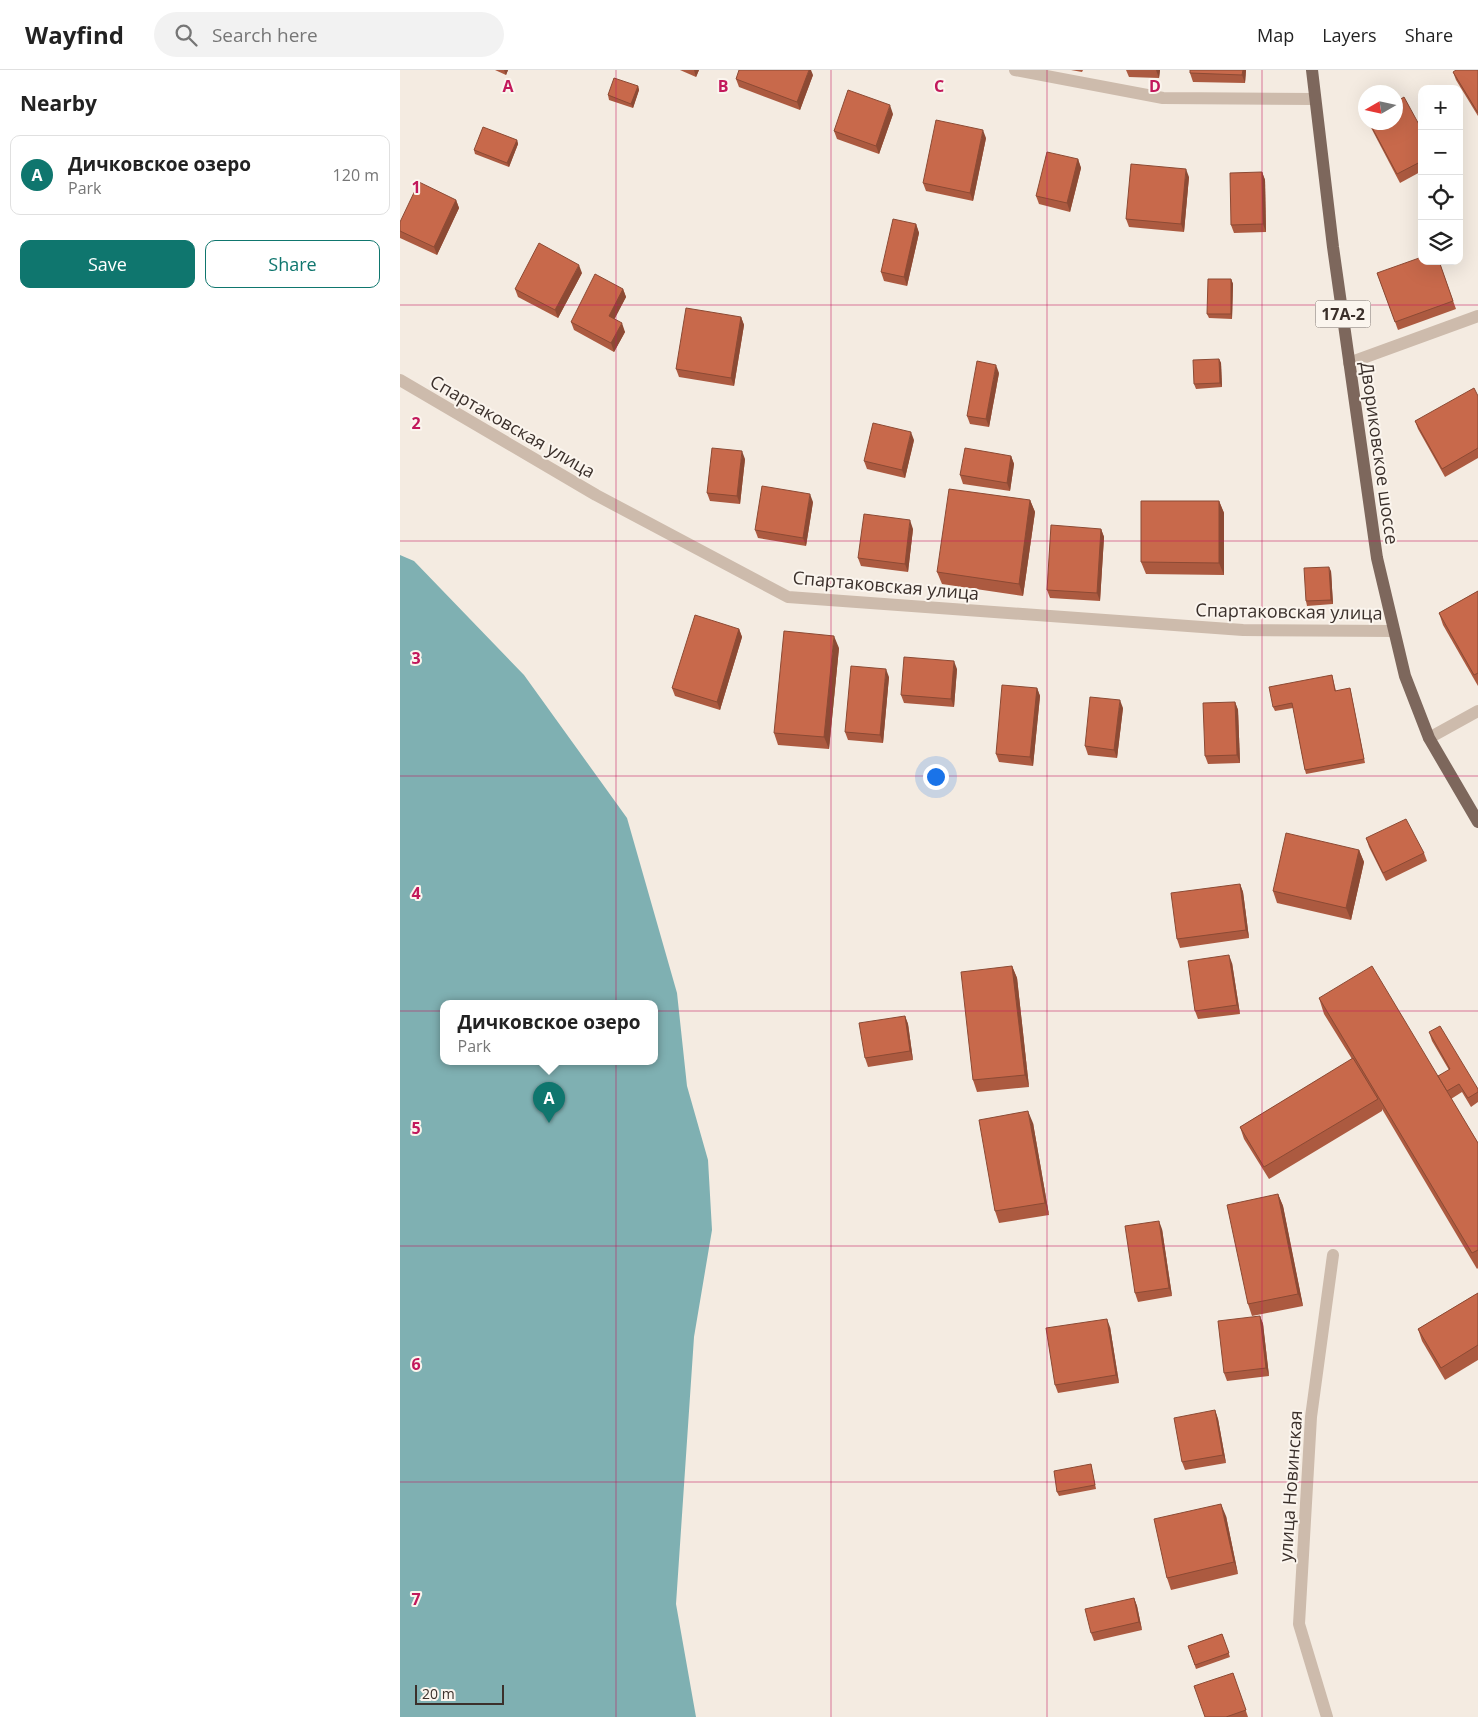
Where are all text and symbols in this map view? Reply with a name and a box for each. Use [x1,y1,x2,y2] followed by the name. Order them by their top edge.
[154,12,504,57] search box
[25,18,124,51] text: Wayfind
[172,21,200,49] icon: search
[212,22,318,48] text: Search here
[1257,23,1294,47] text: Map
[1322,23,1377,47] text: Layers
[1405,23,1453,47] text: Share
[502,75,514,97] text: A
[718,75,728,97] text: B
[934,75,944,97] text: C
[1149,75,1161,97] text: D
[1358,85,1403,130] north arrow
[1418,85,1463,265] map controls
[1418,85,1463,130] button: +
[20,89,97,117] text: Nearby
[1418,130,1463,175] button: −
[68,151,251,177] text: Дичковское озеро
[31,164,43,186] text: A
[333,164,379,186] text: 120 m
[1418,175,1463,220] button: locate
[411,176,421,198] text: 1
[68,177,101,199] text: Park
[1418,220,1463,265] button: layers
[20,240,195,288] button: Save
[205,240,380,288] button: Share
[1316,300,1370,328] road number: 17А-2
[1355,360,1405,546] street label: Двориковское шоссе
[426,369,600,483] street label: Спартаковская улица
[411,412,421,434] text: 2
[792,565,980,605] street label: Спартаковская улица
[1195,597,1383,625] street label: Спартаковская улица
[411,647,421,669] text: 3
[923,764,949,790] your location
[411,882,421,904] text: 4
[440,1000,658,1065] popup
[458,1009,640,1035] text: Дичковское озеро
[458,1035,491,1057] text: Park
[533,1082,565,1123] pin: A
[411,1117,421,1139] text: 5
[411,1353,421,1375] text: 6
[1273,1409,1307,1563] street label: улица Новинская
[411,1588,421,1610] text: 7
[415,1682,504,1705] scale bar
[422,1684,455,1703] text: 20 m

